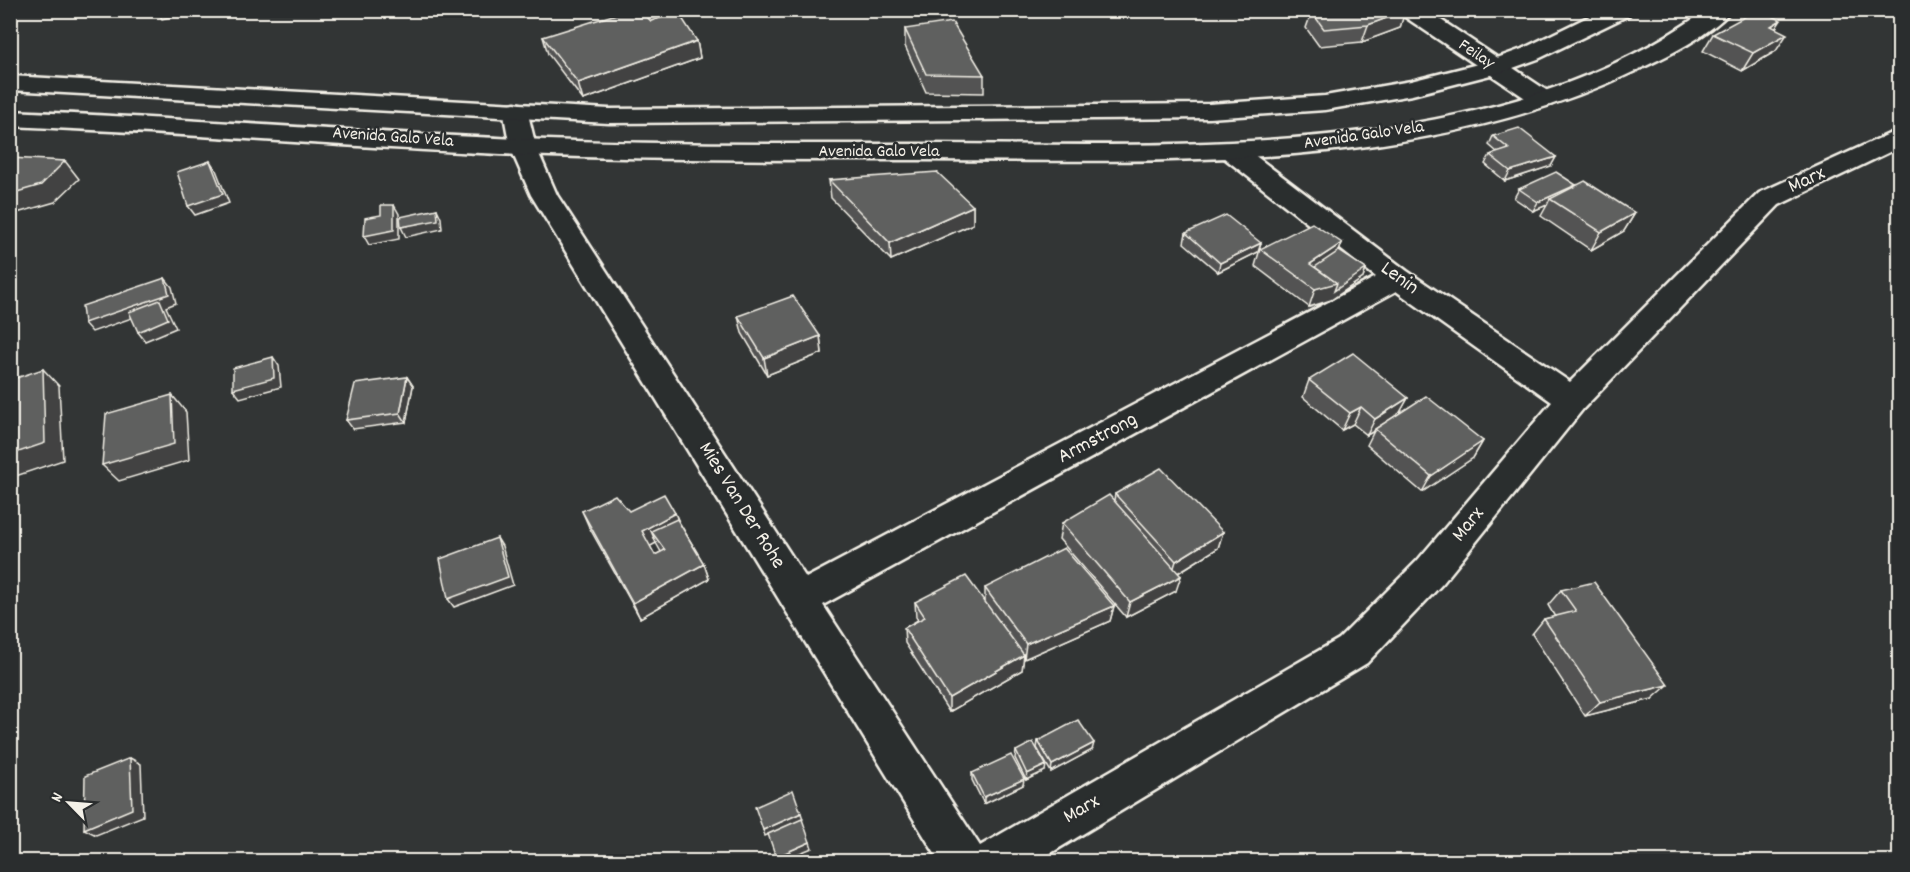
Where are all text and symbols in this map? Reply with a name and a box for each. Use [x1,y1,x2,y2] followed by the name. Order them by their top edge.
[1453,34,1500,77] street label: Feilay
[1302,115,1426,157] street label: Avenida Galo Vela
[332,121,455,155] street label: Avenida Galo Vela
[818,140,940,165] street label: Avenida Galo Vela
[1784,159,1831,203] street label: Marx
[1374,255,1424,303] street label: Lenin
[1053,405,1143,473] street label: Armstrong
[690,437,792,575] street label: Mies Van Der Rohe
[1445,501,1493,549] street label: Marx
[39,773,99,833] north arrow
[1058,787,1106,832] street label: Marx
[46,789,70,806] text: N

